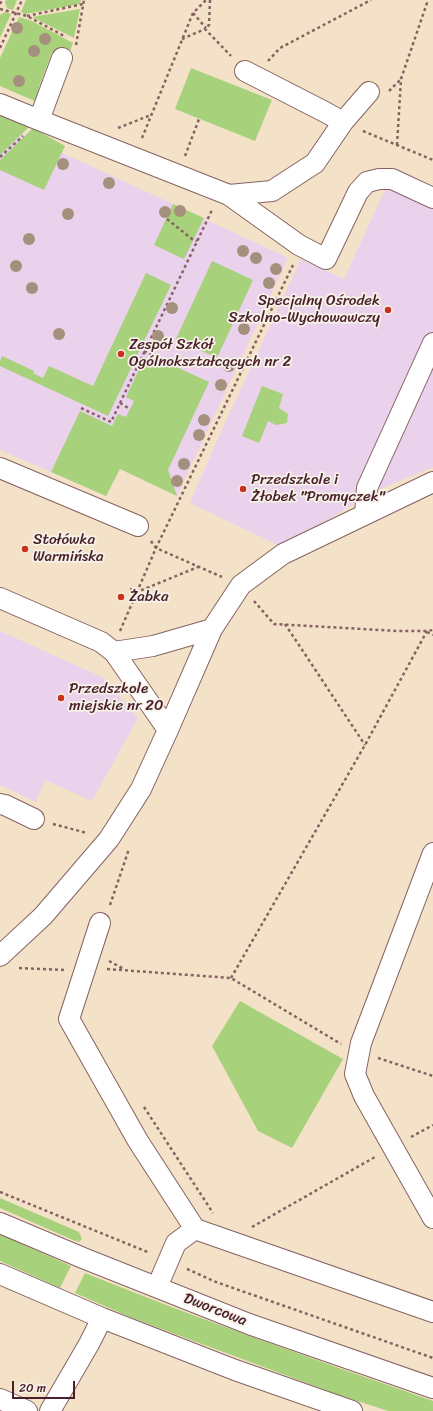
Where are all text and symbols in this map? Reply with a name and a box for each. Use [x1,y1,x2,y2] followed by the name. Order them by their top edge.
[228,292,380,327] place label: Specjalny Ośrodek Szkolno-Wychowawczy
[383,305,393,315] marker: Specjalny Ośrodek Szkolno-Wychowawczy
[129,336,291,371] place label: Zespół Szkół Ogólnokształcących nr 2
[116,349,126,359] marker: Zespół Szkół Ogólnokształcących nr 2
[251,471,385,506] place label: Przedszkole i Żłobek "Promyczek"
[238,484,248,494] marker: Przedszkole i Żłobek "Promyczek"
[33,531,104,566] place label: Stołówka Warmińska
[20,544,30,554] marker: Stołówka Warmińska
[129,588,168,606] place label: Żabka
[116,592,126,602] marker: Żabka
[69,680,163,715] place label: Przedszkole miejskie nr 20
[56,693,66,703] marker: Przedszkole miejskie nr 20
[181,1290,249,1330] street label: Dworcowa
[14,1373,77,1399] scale bar
[19,1377,46,1399] text: 20 m

